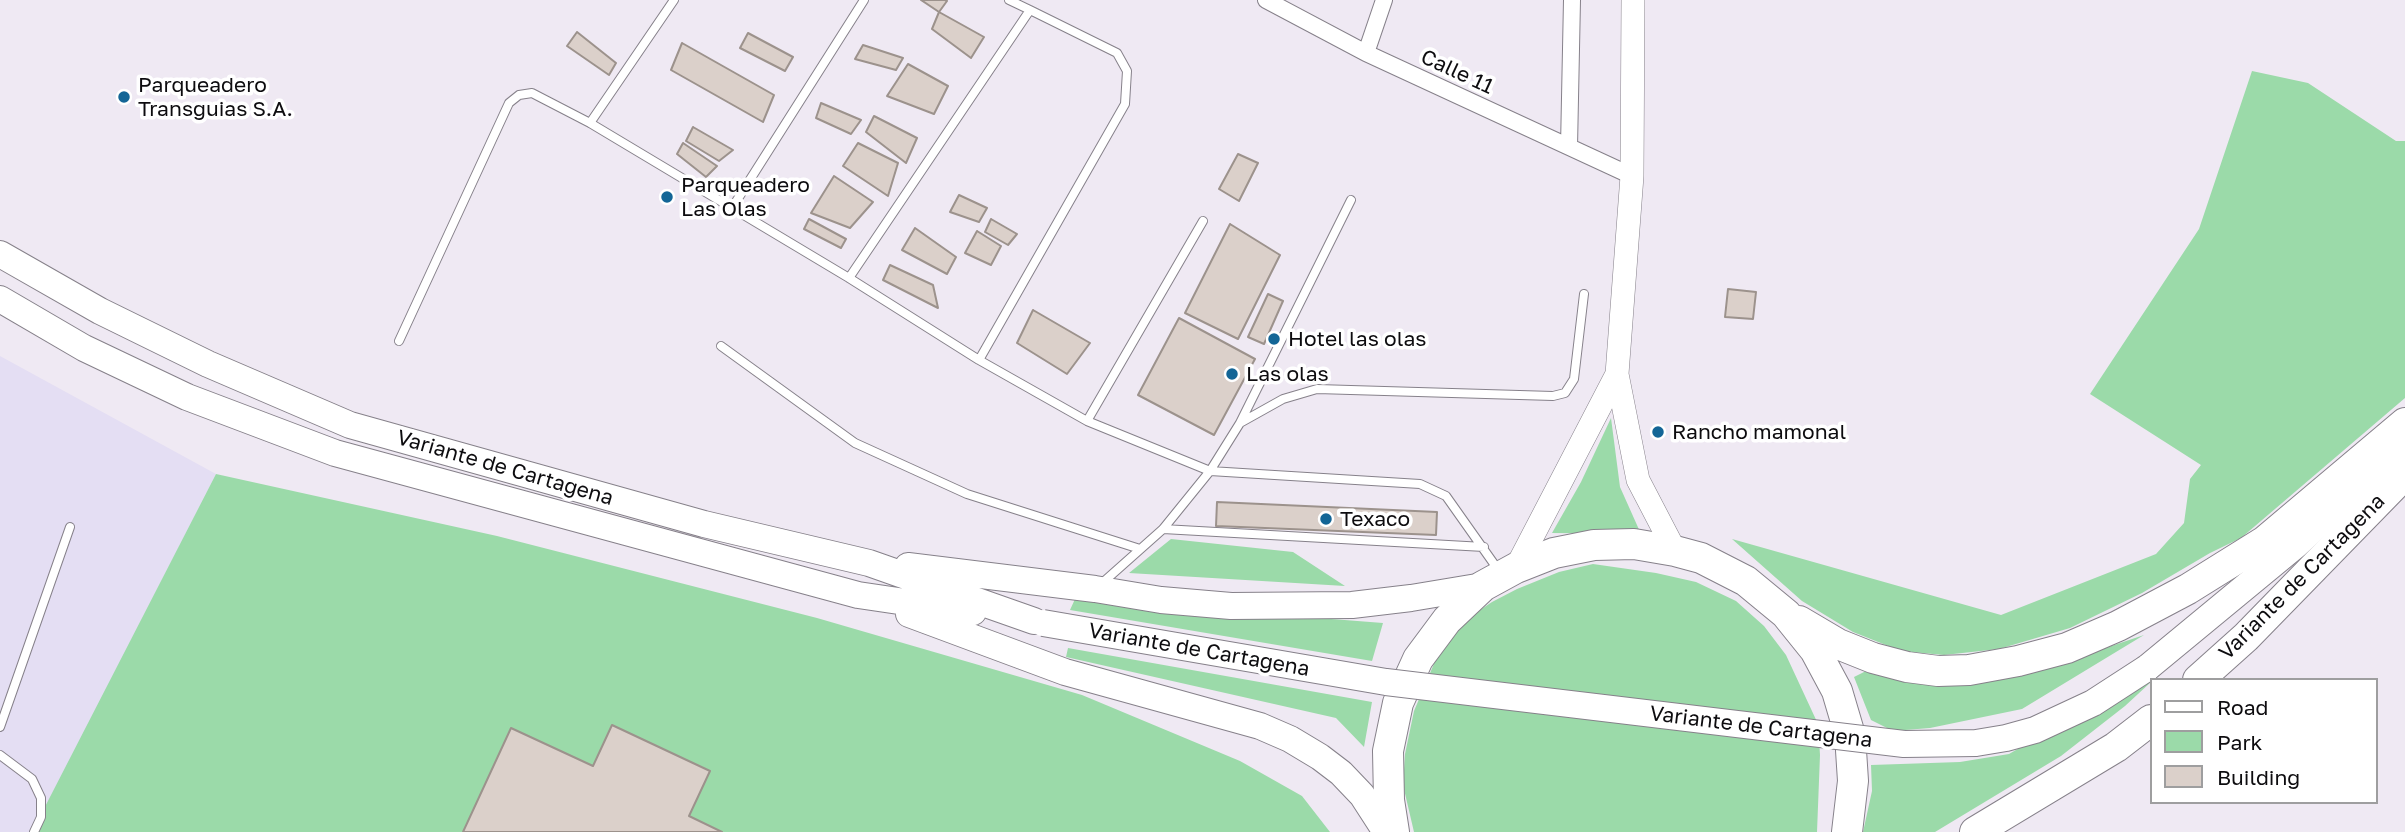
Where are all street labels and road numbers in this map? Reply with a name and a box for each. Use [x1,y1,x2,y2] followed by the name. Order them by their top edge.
[1417,44,1497,100] street label: Calle 11
[394,425,616,511] street label: Variante de Cartagena
[2214,489,2390,665] street label: Variante de Cartagena
[1086,618,1312,682] street label: Variante de Cartagena
[1648,701,1874,753] street label: Variante de Cartagena

